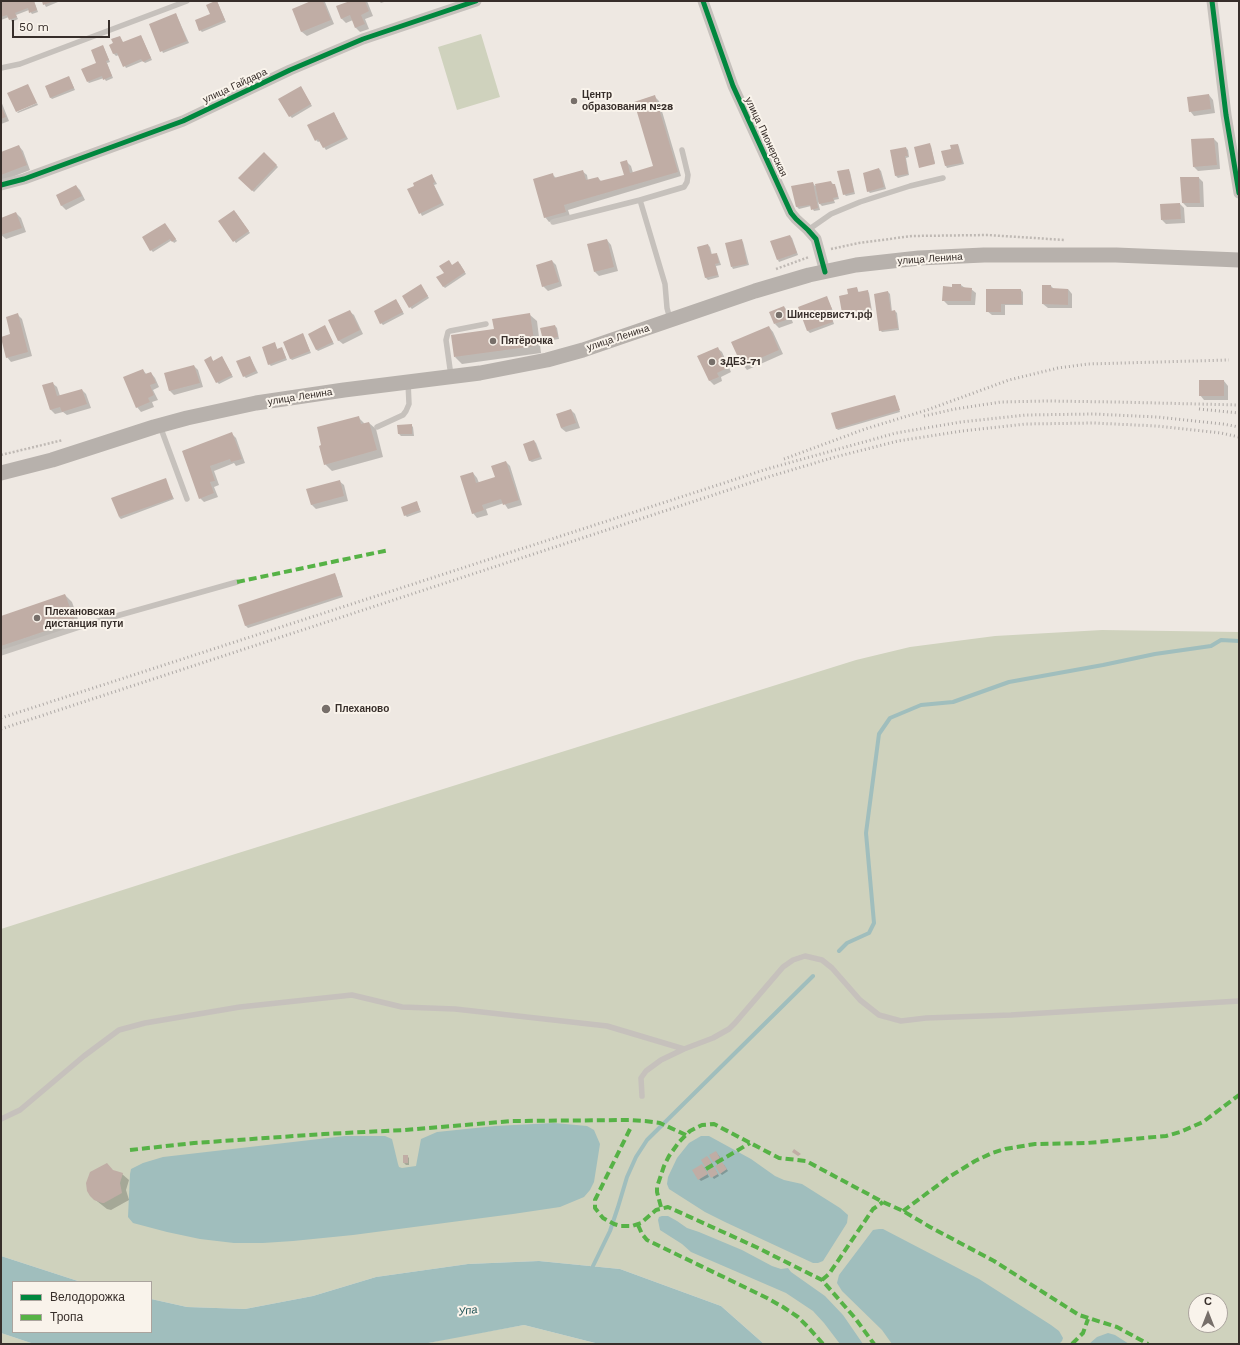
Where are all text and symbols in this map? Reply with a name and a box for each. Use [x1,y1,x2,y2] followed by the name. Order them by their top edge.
[14,12,112,38] scale bar
[19,20,49,34] text: 50 m
[201,66,269,106] street label: улица Гайдара
[582,89,673,112] place label: Центр образования №28
[742,95,790,179] street label: улица Пионерская
[569,96,579,106] marker: Центр образования №28
[897,251,963,267] street label: улица Ленина
[787,309,872,321] place label: Шинсервис71.рф
[774,310,784,320] marker: Шинсервис71.рф
[585,322,651,354] street label: улица Ленина
[501,335,553,347] place label: Пятёрочка
[488,336,498,346] marker: Пятёрочка
[720,356,761,368] place label: 3ДЕЗ-71
[707,357,717,367] marker: 3ДЕЗ-71
[267,386,333,408] street label: улица Ленина
[45,606,123,630] place label: Плехановская дистанция пути
[32,613,42,623] marker: Плехановская дистанция пути
[320,703,332,715] marker: Плеханово
[335,703,389,715] place label: Плеханово
[12,1281,152,1333] legend
[50,1290,125,1304] text: Велодорожка
[1188,1293,1228,1333] north arrow
[1204,1295,1212,1308] text: С
[458,1303,478,1319] water label: Упа
[50,1310,83,1324] text: Тропа

